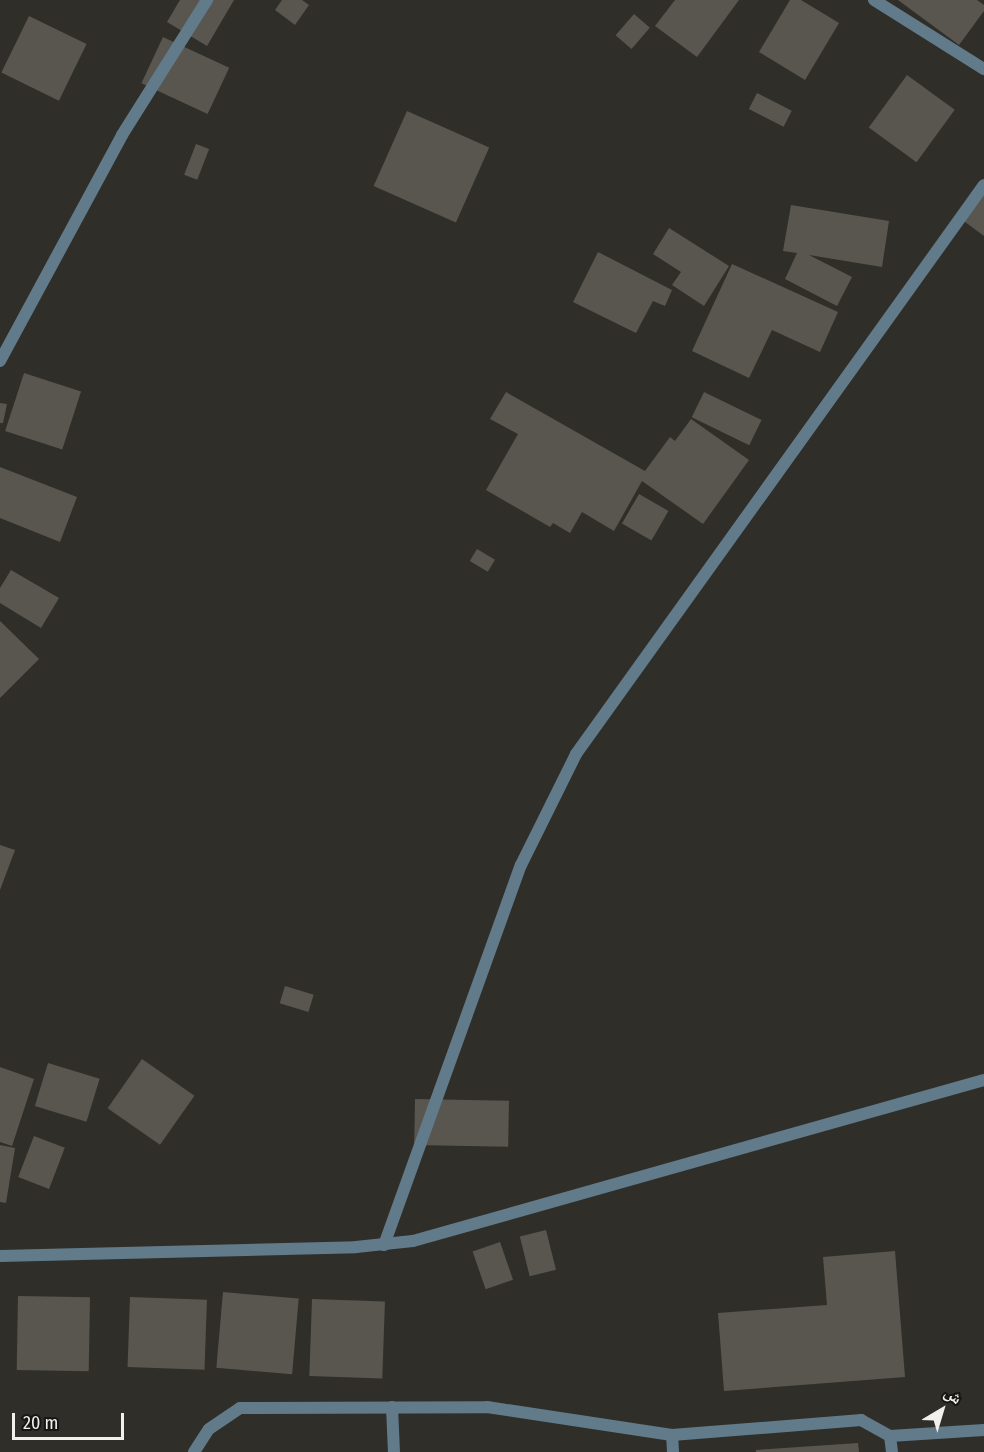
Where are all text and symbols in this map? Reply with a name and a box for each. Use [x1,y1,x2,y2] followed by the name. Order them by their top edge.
[912,1380,972,1440] north arrow
[941,1383,966,1408] text: ش
[15,1401,128,1439] scale bar
[23,1412,58,1434] text: 20 m

